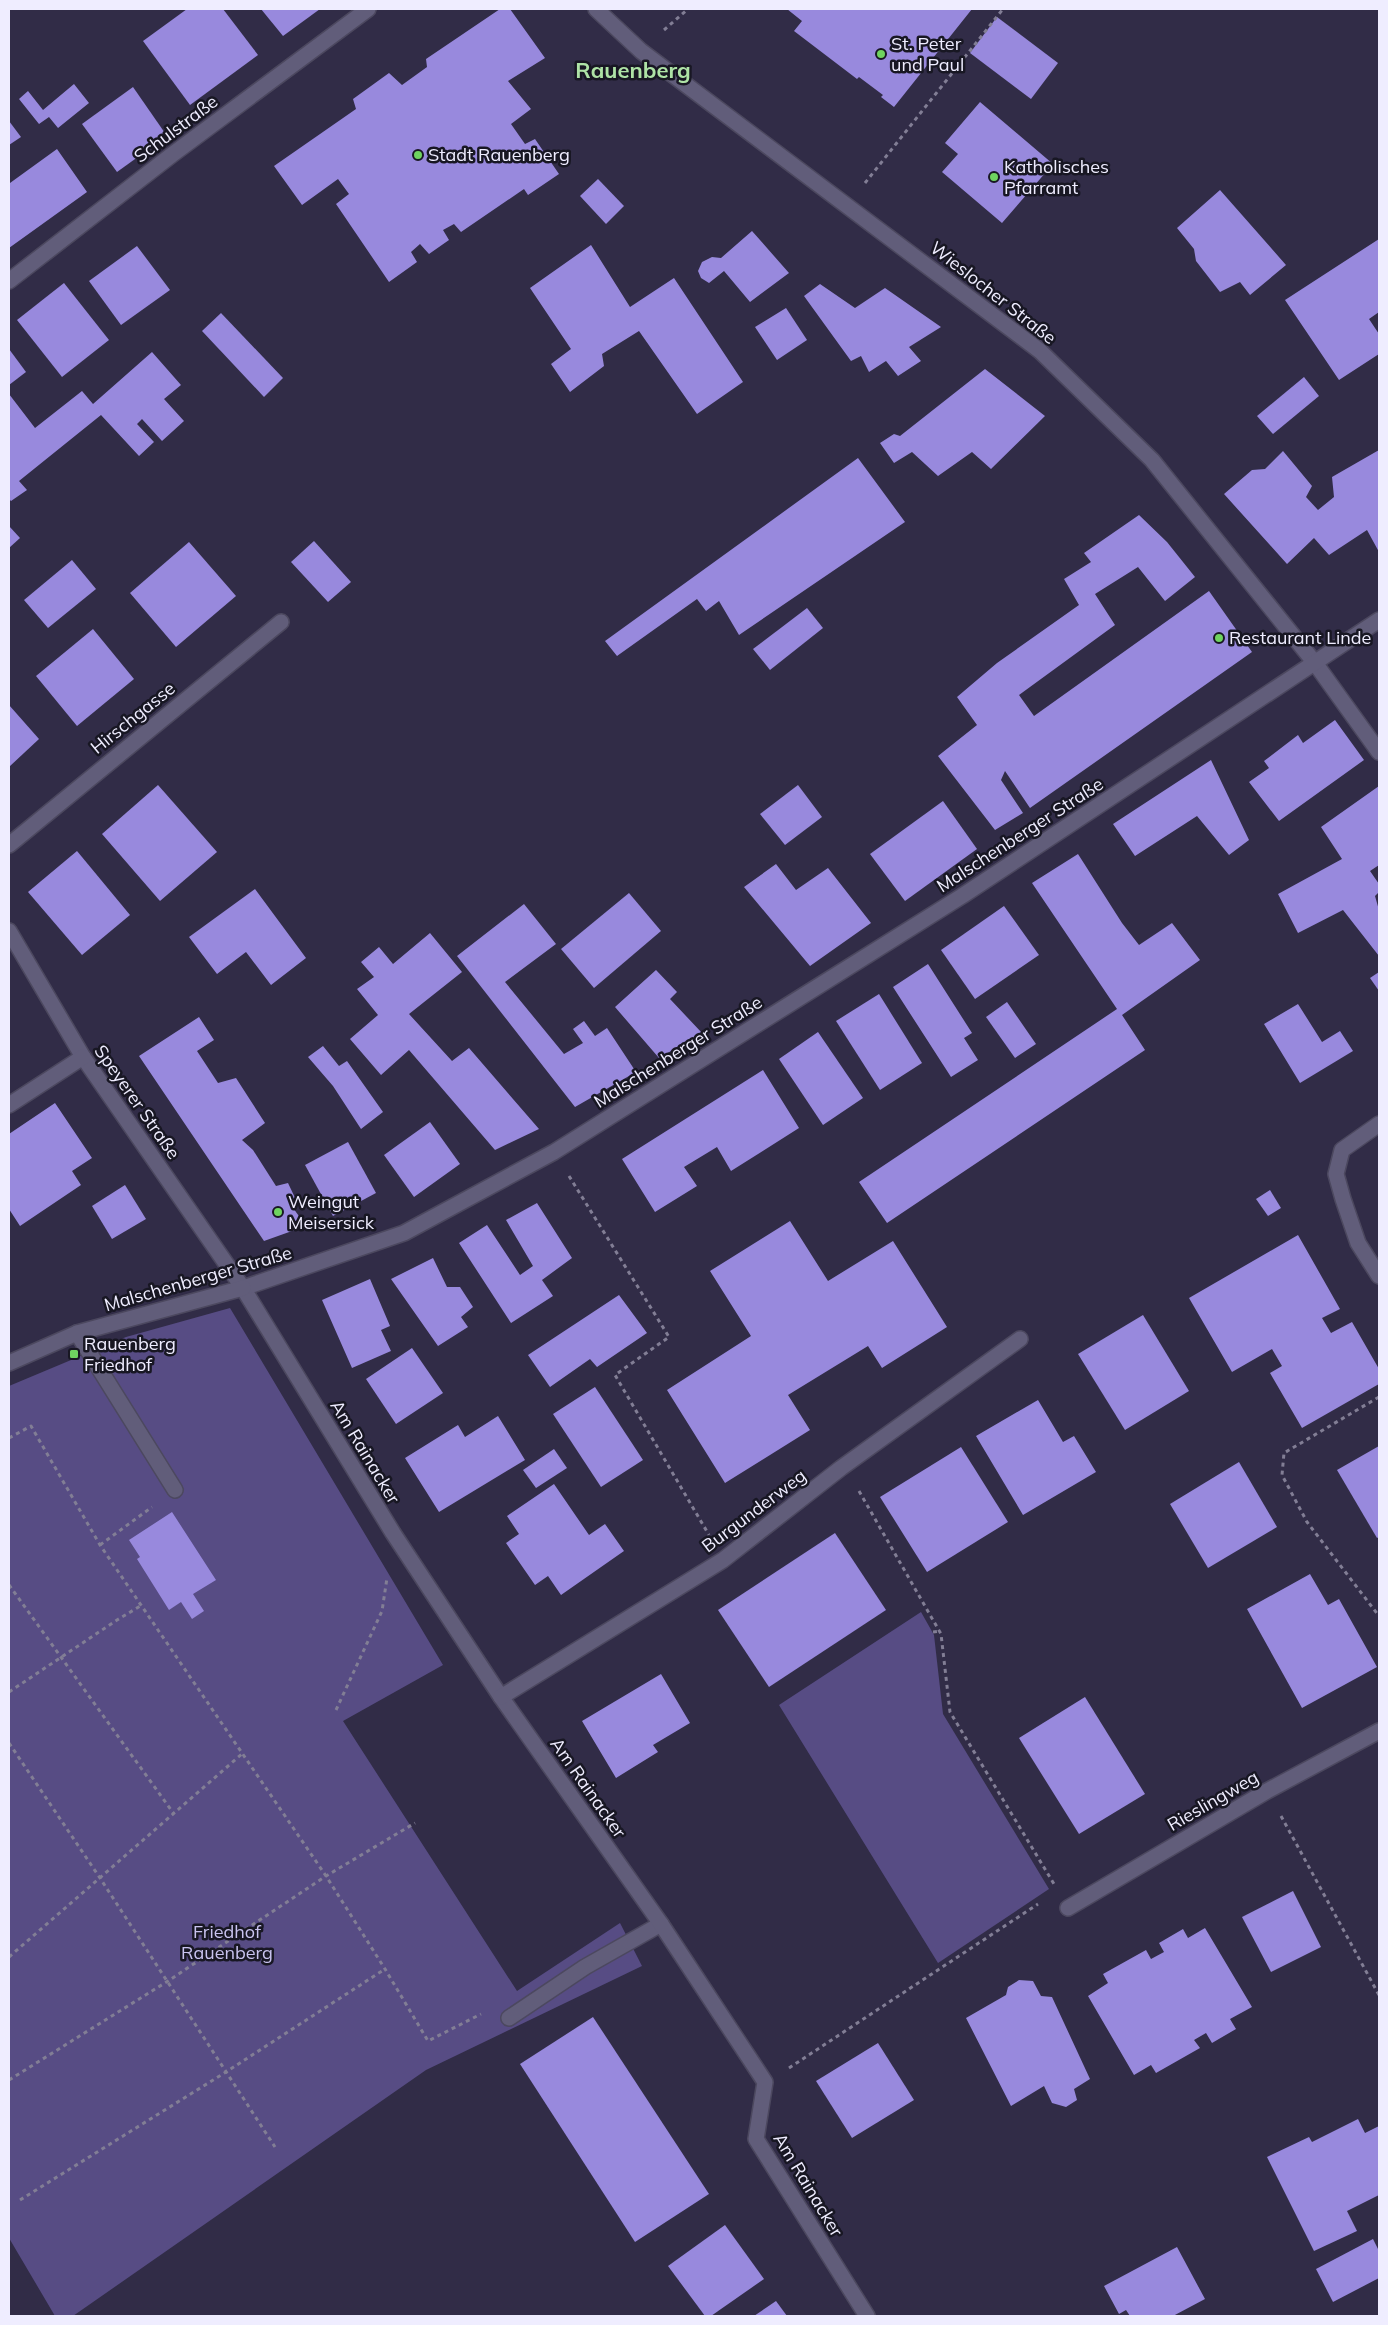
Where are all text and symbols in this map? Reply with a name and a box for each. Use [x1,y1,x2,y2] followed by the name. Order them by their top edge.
[891,32,964,76] place label: St. Peter und Paul
[875,48,887,60] marker: St. Peter und Paul
[575,56,691,84] district label: Rauenberg
[129,90,222,168] street label: Schulstraße
[428,143,570,166] place label: Stadt Rauenberg
[412,149,424,161] marker: Stadt Rauenberg
[1004,155,1109,199] place label: Katholisches Pfarramt
[988,171,1000,183] marker: Katholisches Pfarramt
[926,236,1061,349] street label: Wieslocher Straße
[1229,626,1371,649] place label: Restaurant Linde
[1213,632,1225,644] marker: Restaurant Linde
[86,677,180,759] street label: Hirschgasse
[932,772,1107,897] street label: Malschenberger Straße
[589,990,766,1113] street label: Malschenberger Straße
[89,1040,185,1163] street label: Speyerer Straße
[288,1190,375,1234] place label: Weingut Meisersick
[272,1206,284,1218] marker: Weingut Meisersick
[101,1241,294,1316] street label: Malschenberger Straße
[84,1332,176,1376] place label: Rauenberg Friedhof
[68,1348,80,1360] marker: Rauenberg Friedhof
[325,1396,406,1508] street label: Am Rainacker
[697,1464,810,1557] street label: Burgunderweg
[545,1733,632,1843] street label: Am Rainacker
[1163,1765,1262,1836] street label: Rieslingweg
[181,1920,273,1964] park label: Friedhof Rauenberg
[768,2129,849,2241] street label: Am Rainacker

